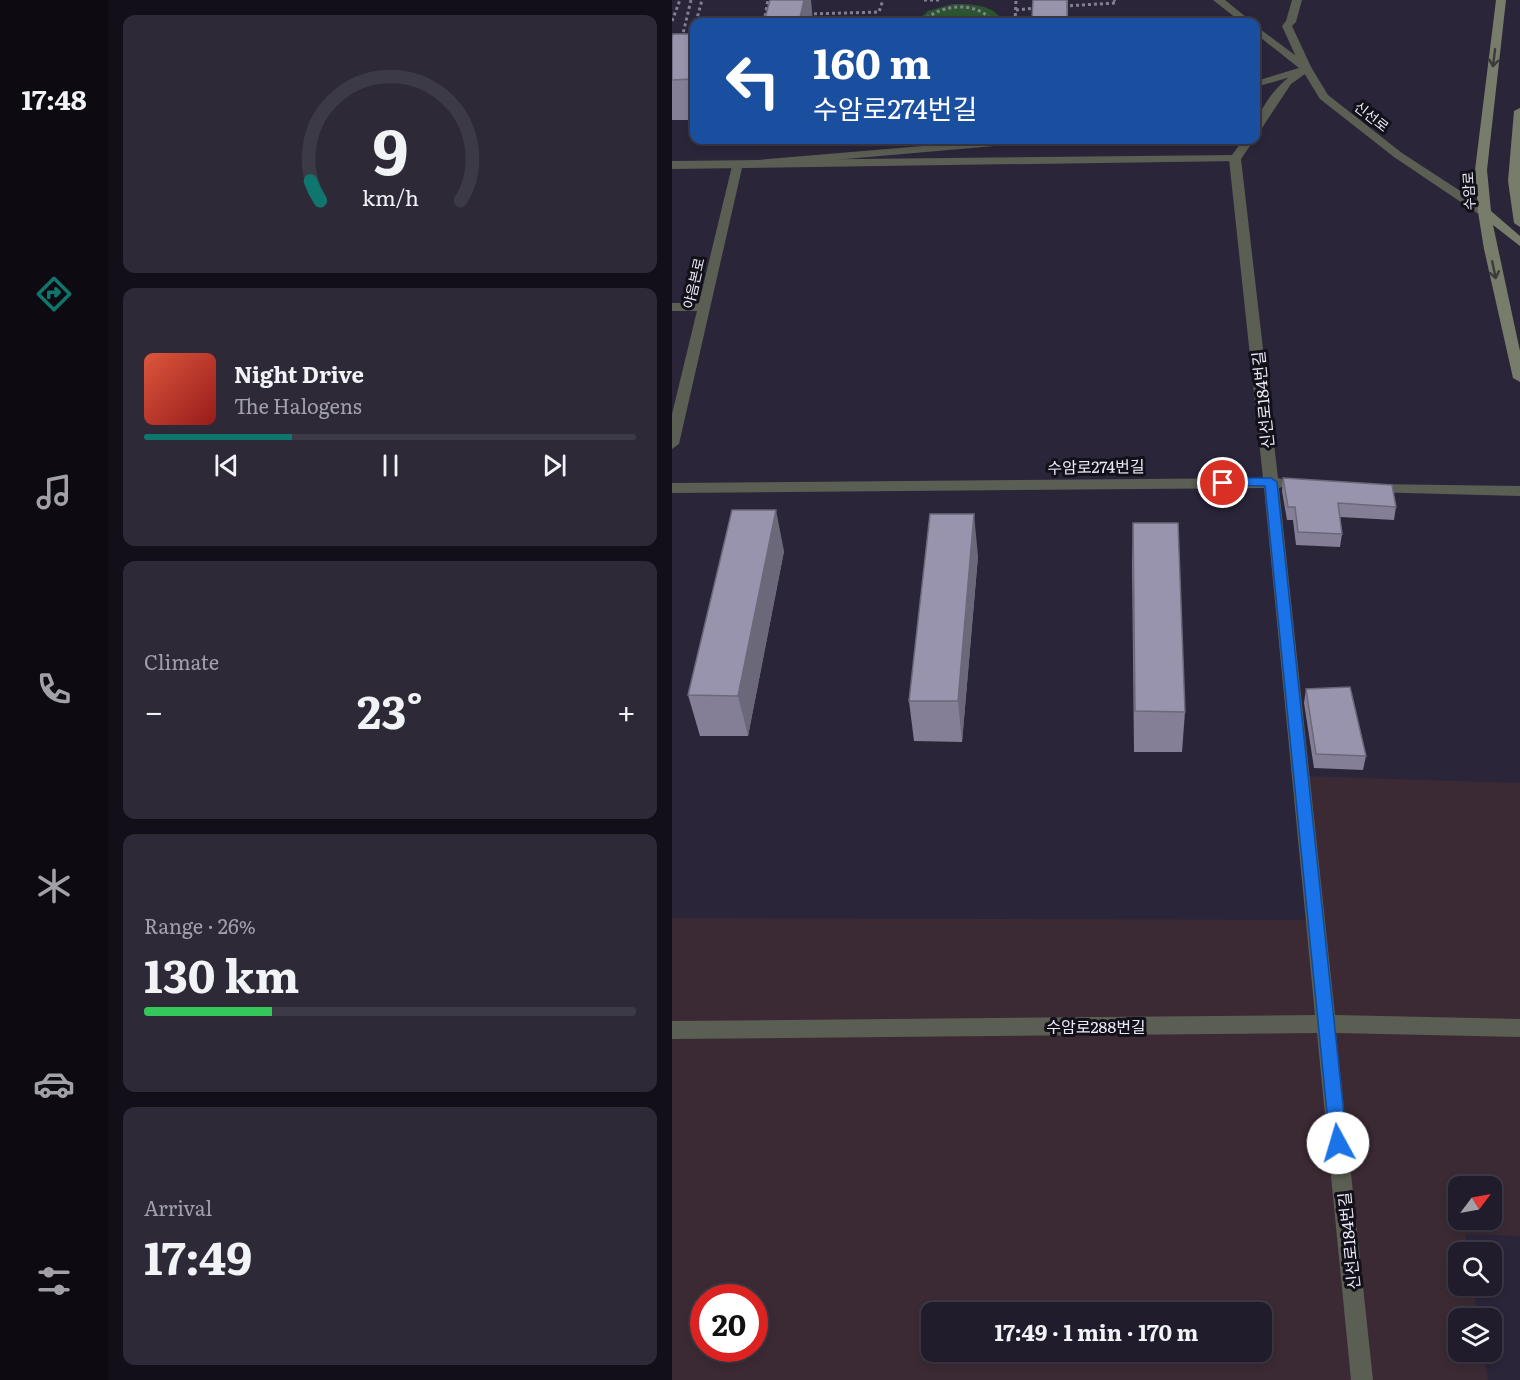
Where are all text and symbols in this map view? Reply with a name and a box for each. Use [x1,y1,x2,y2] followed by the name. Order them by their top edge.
[813,30,931,92] text: 160 m
[714,42,792,120] icon: left
[1488,48,1499,68] one-way arrow
[21,78,87,118] text: 17:48
[813,87,977,127] text: 수암로274번길
[1351,96,1393,136] street label: 신선로
[372,102,408,194] text: 9
[1457,171,1479,211] street label: 수암로
[361,181,419,213] text: km/h
[677,256,709,310] street label: 야음본로
[1489,260,1501,279] one-way arrow
[33,273,75,315] icon: directions
[1245,350,1279,450] street label: 신선로184번길
[234,357,364,390] text: Night Drive
[234,390,362,420] text: The Halogens
[210,449,243,482] icon: previous
[374,449,407,482] icon: pause
[538,449,571,482] icon: next
[1047,453,1145,479] street label: 수암로274번길
[1197,457,1248,508] pin
[1206,466,1239,499] icon: arrive
[33,471,75,513] icon: music
[144,646,219,676] text: Climate
[33,668,75,710] icon: phone
[357,676,423,743] text: 23°
[144,685,163,734] text: −
[617,685,636,734] text: +
[33,865,75,907] icon: climate
[144,910,256,940] text: Range · 26%
[144,940,299,1007] text: 130 km
[1046,1014,1146,1038] street label: 수암로288번길
[33,1063,75,1105] icon: car
[1306,1111,1370,1175] position arrow
[1448,1176,1502,1230] north arrow
[1448,1176,1502,1362] map controls
[1331,1191,1365,1291] street label: 신선로184번길
[144,1192,212,1222] text: Arrival
[144,1222,252,1289] text: 17:49
[1448,1242,1502,1296] button: search
[33,1260,75,1302] icon: filters
[690,1284,768,1362] speed limit sign: 20
[1448,1308,1502,1362] button: layers
[995,1315,1198,1348] text: 17:49 · 1 min · 170 m

